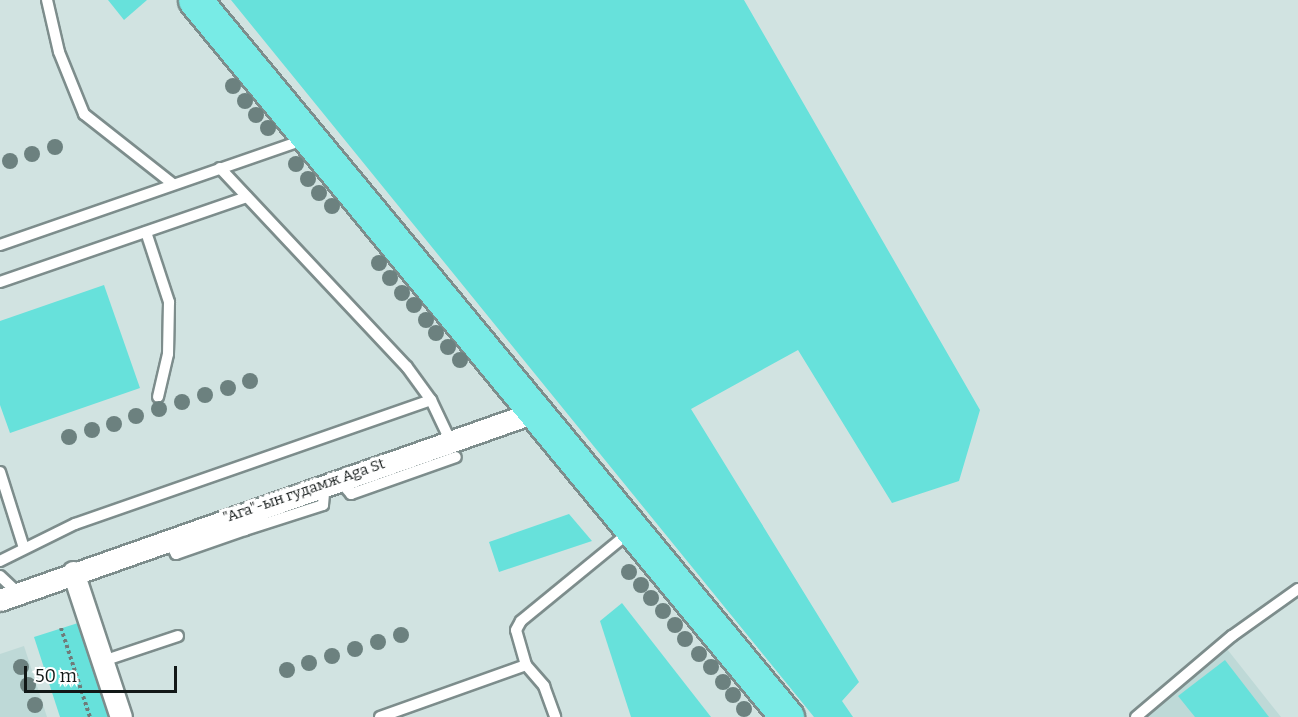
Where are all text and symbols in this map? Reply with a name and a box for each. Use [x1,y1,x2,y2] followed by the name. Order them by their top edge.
[221,455,387,527] street label: "Ага"-ын гудамж Aga St
[27,654,180,692] scale bar
[35,665,77,687] text: 50 m

